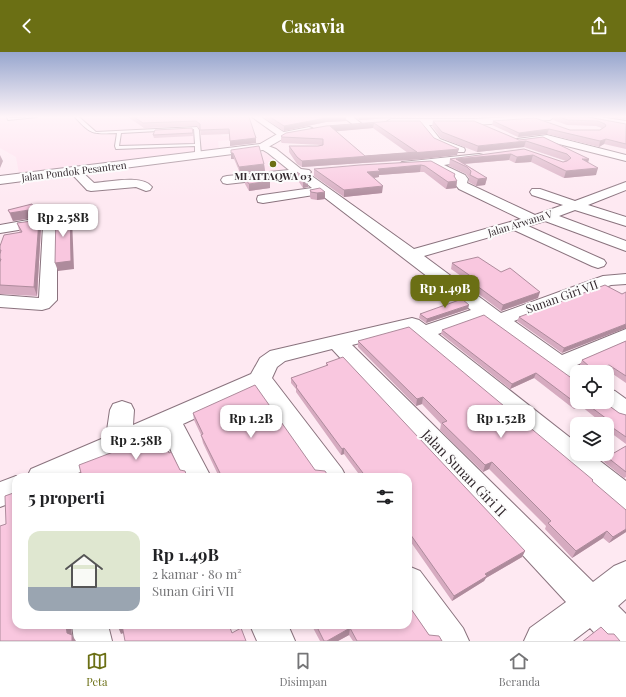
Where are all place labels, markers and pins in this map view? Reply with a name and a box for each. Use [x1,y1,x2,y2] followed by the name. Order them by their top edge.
[268,159,278,169] marker: MI ATTAQWA 03
[234,169,312,183] place label: MI ATTAQWA 03
[22,204,104,238] pin: Rp 2.58B
[404,275,486,309] pin: Rp 1.49B
[214,405,288,439] pin: Rp 1.2B
[460,405,542,439] pin: Rp 1.52B
[95,427,177,461] pin: Rp 2.58B

